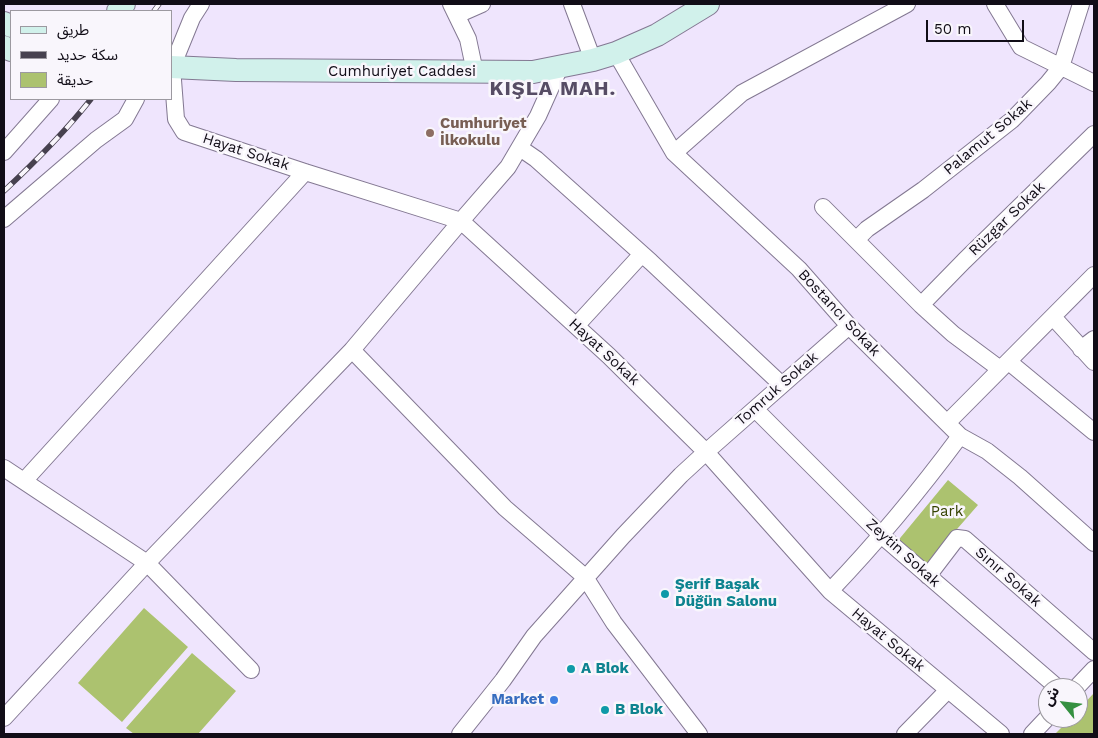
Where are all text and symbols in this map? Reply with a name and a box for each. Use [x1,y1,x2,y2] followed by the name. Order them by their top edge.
[10,10,172,100] legend
[928,10,1026,42] scale bar
[934,20,971,38] text: 50 m
[57,21,89,39] text: طريق
[57,46,118,64] text: سكة حديد
[328,63,476,81] street label: Cumhuriyet Caddesi
[57,71,93,89] text: حديقة
[488,77,618,101] district label: KIŞLA MAH.
[940,95,1036,179] street label: Palamut Sokak
[440,115,526,150] place label: Cumhuriyet İlkokulu
[424,127,436,139] marker: Cumhuriyet İlkokulu
[200,130,292,174] street label: Hayat Sokak
[965,178,1049,260] street label: Rüzgar Sokak
[794,266,884,360] street label: Bostancı Sokak
[565,315,643,389] street label: Hayat Sokak
[732,348,822,430] street label: Tomruk Sokak
[931,503,963,521] park label: Park
[862,515,944,591] street label: Zeytin Sokak
[971,543,1045,611] street label: Sınır Sokak
[675,576,777,611] place label: Şerif Başak Düğün Salonu
[659,588,671,600] marker: Şerif Başak Düğün Salonu
[848,604,928,676] street label: Hayat Sokak
[581,660,629,678] place label: A Blok
[565,663,577,675] marker: A Blok
[1038,678,1088,728] north arrow
[1039,684,1062,708] text: ش
[491,691,544,709] place label: Market
[548,694,560,706] marker: Market
[615,701,663,719] place label: B Blok
[599,704,611,716] marker: B Blok

